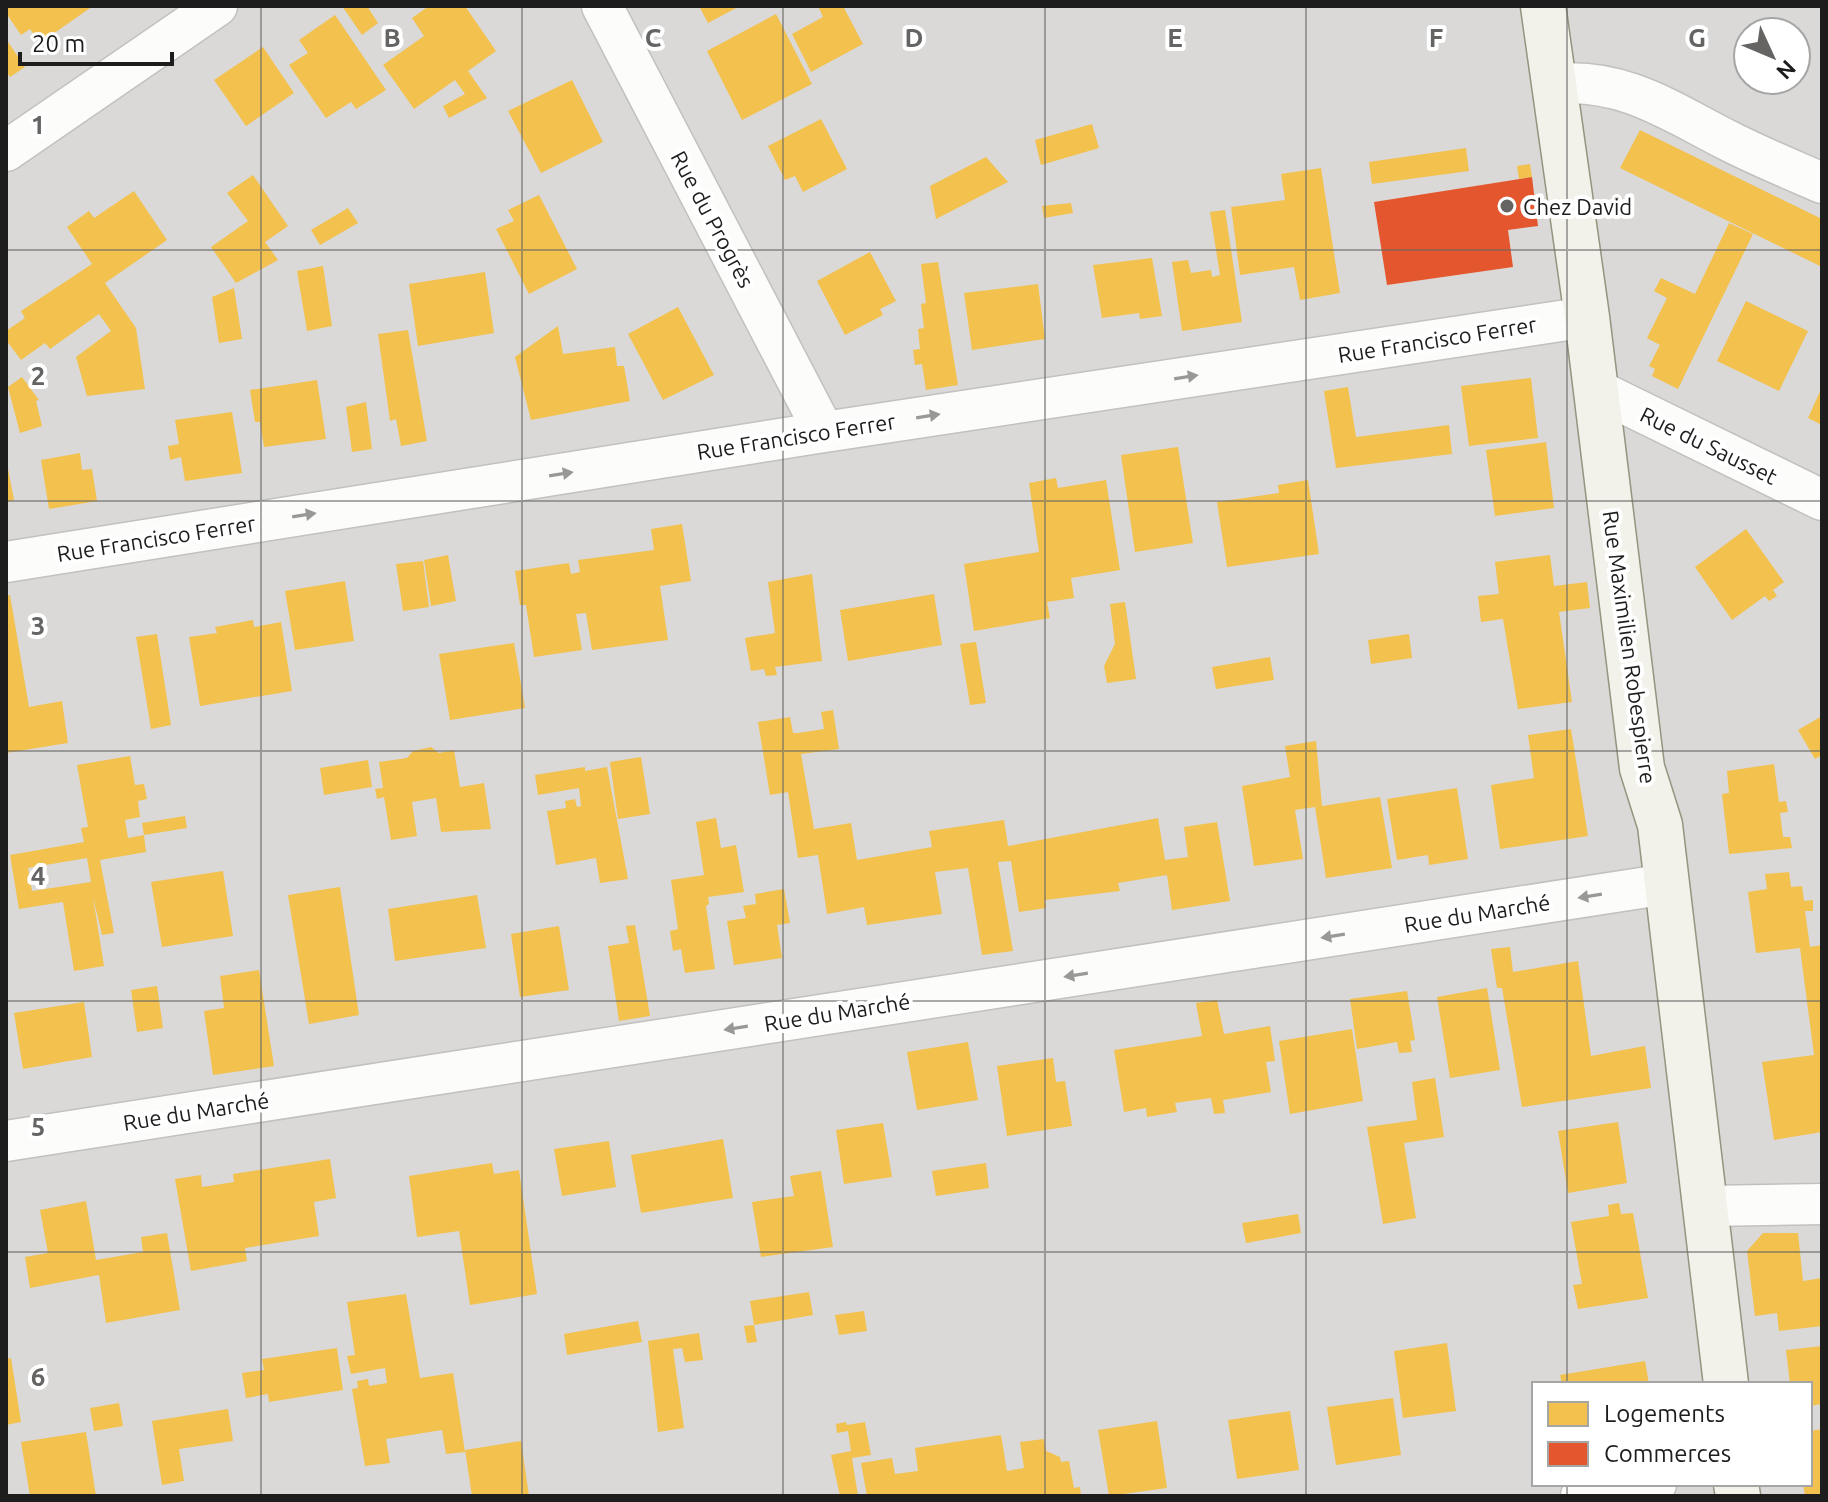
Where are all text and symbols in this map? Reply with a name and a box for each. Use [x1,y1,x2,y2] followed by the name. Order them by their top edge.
[20,16,172,66] scale bar
[1732,16,1812,96] north arrow
[383,23,401,52] text: B
[645,23,662,52] text: C
[905,23,923,52] text: D
[1167,23,1183,52] text: E
[1429,23,1443,52] text: F
[1688,23,1706,52] text: G
[32,30,85,57] text: 20 m
[1772,56,1801,85] text: N
[31,110,45,139] text: 1
[667,147,759,291] street label: Rue du Progrès
[1523,194,1632,219] place label: Chez David
[1498,197,1516,215] marker: Chez David
[1336,311,1539,367] street label: Rue Francisco Ferrer
[31,361,45,390] text: 2
[1173,370,1198,383] one-way arrow
[1636,401,1782,489] street label: Rue du Sausset
[695,408,898,464] street label: Rue Francisco Ferrer
[916,409,941,422] one-way arrow
[549,467,574,479] one-way arrow
[292,508,317,520] one-way arrow
[1598,509,1662,785] street label: Rue Maximilien Robespierre
[55,510,258,566] street label: Rue Francisco Ferrer
[31,611,45,640] text: 3
[31,861,45,890] text: 4
[1402,889,1552,937] street label: Rue du Marché
[1577,890,1602,903] one-way arrow
[1320,930,1345,943] one-way arrow
[1063,970,1088,982] one-way arrow
[762,988,912,1036] street label: Rue du Marché
[723,1022,748,1035] one-way arrow
[121,1087,271,1135] street label: Rue du Marché
[31,1112,45,1141] text: 5
[31,1362,45,1391] text: 6
[1532,1382,1812,1486] legend
[1604,1400,1725,1427] text: Logements
[1604,1440,1731,1467] text: Commerces

